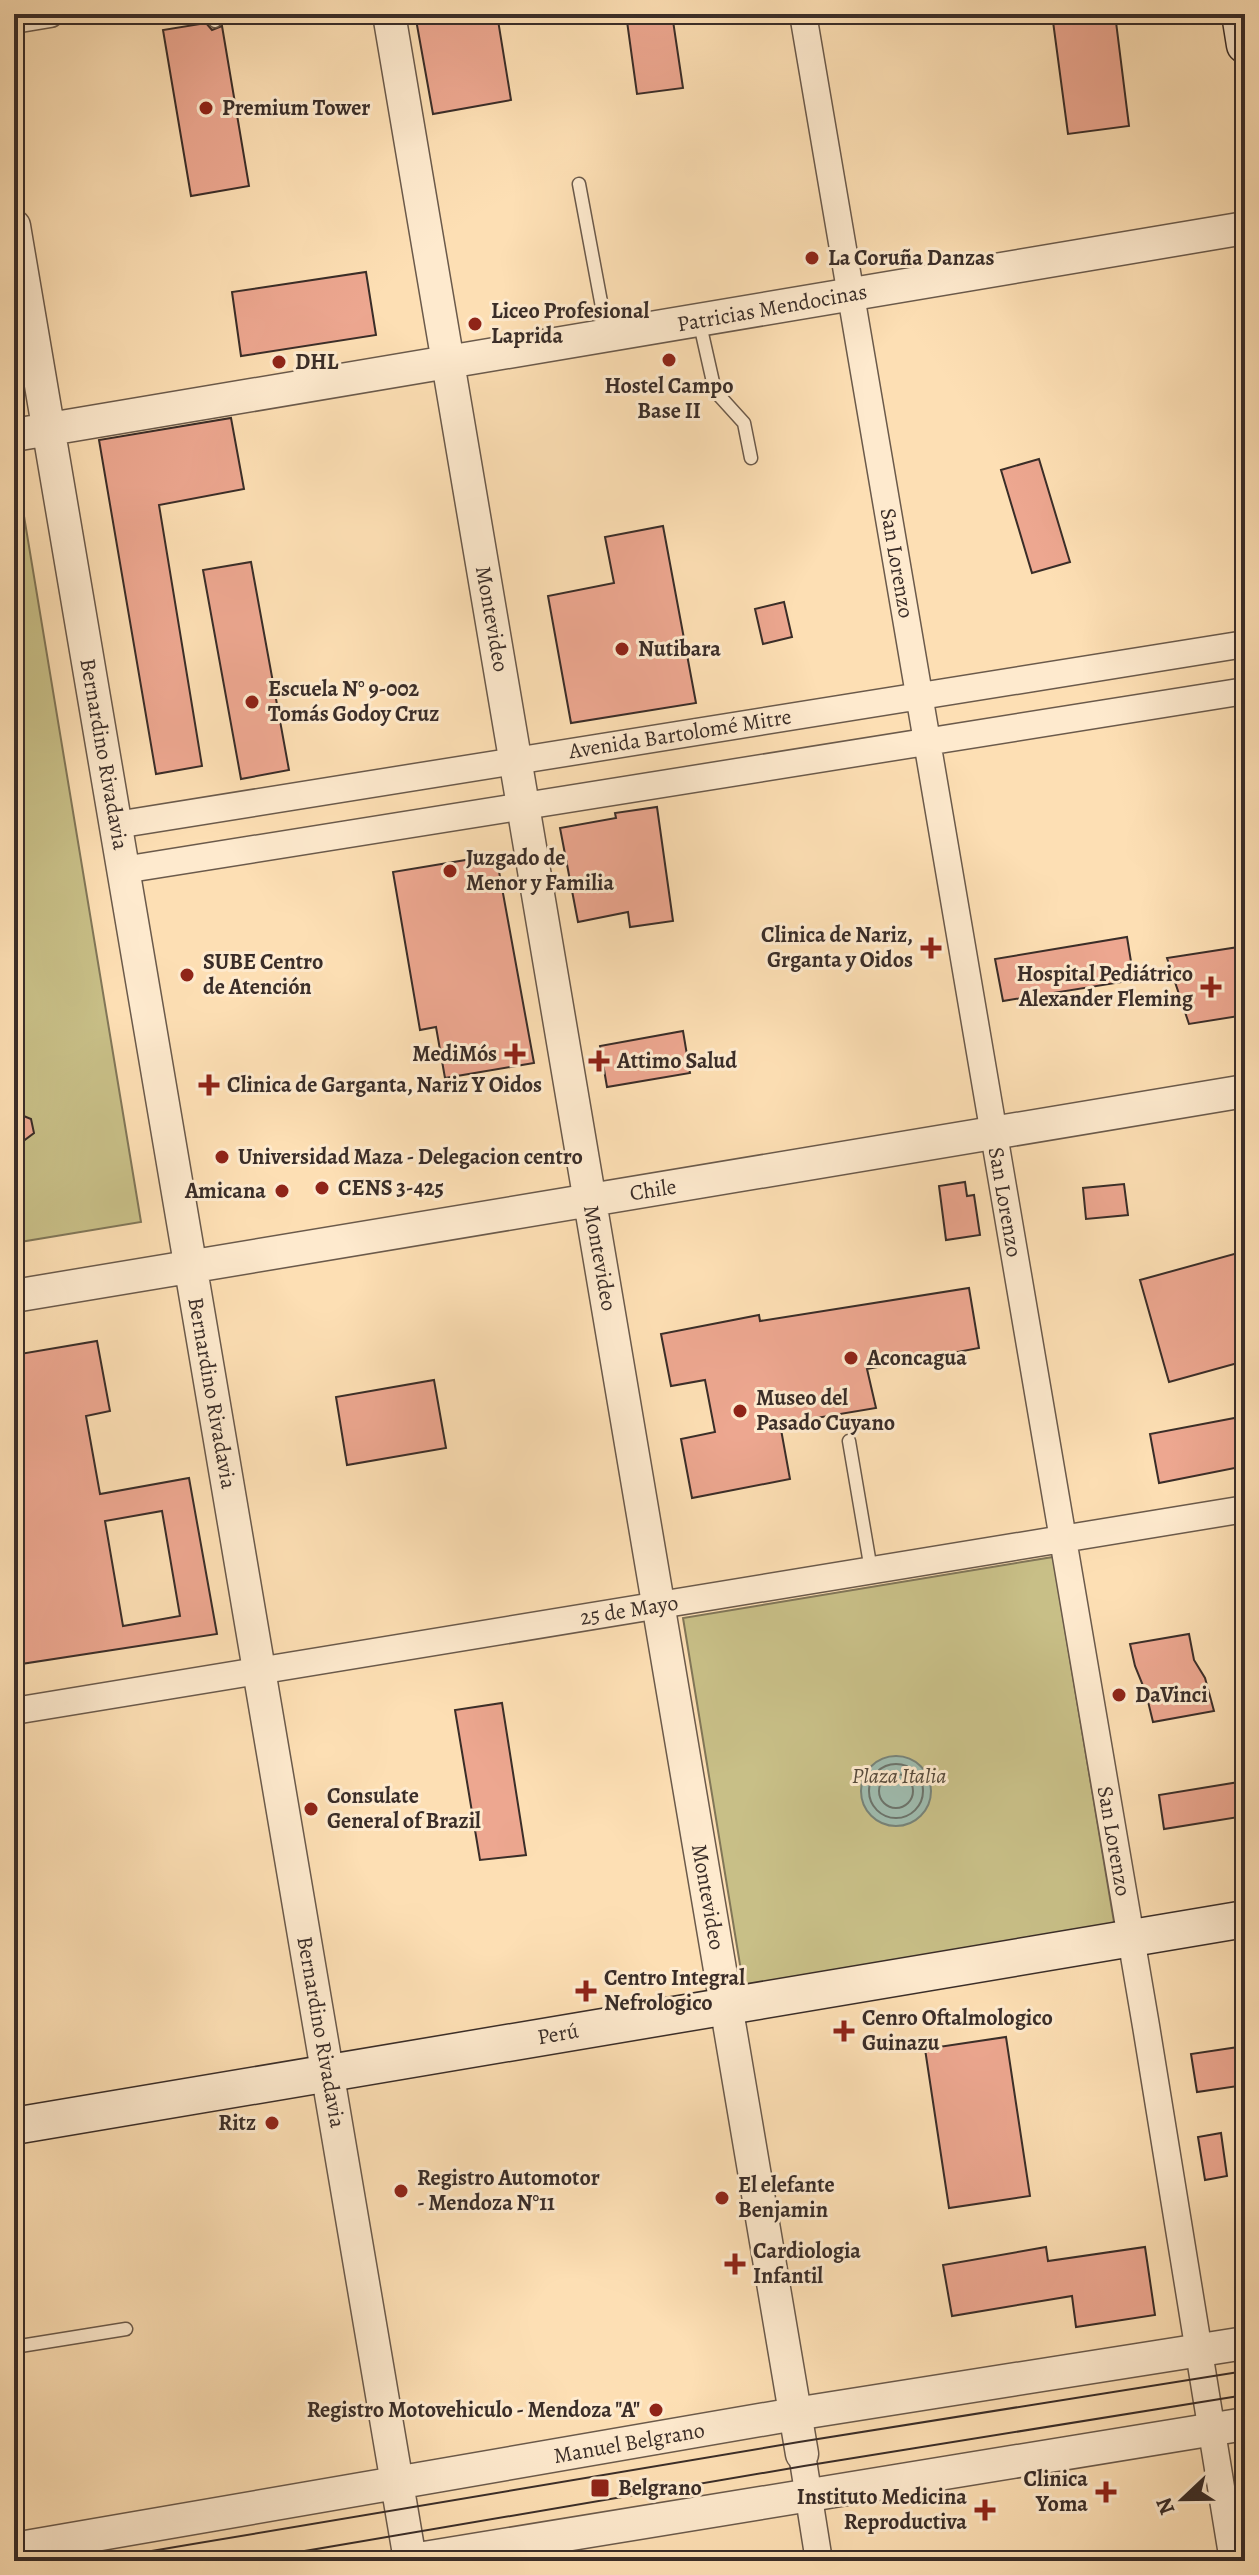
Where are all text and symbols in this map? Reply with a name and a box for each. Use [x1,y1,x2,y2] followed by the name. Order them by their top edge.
[222,93,370,123] place label: Premium Tower
[197,99,215,117] marker: Premium Tower
[828,243,995,273] place label: La Coruña Danzas
[803,249,821,267] marker: La Coruña Danzas
[675,277,869,339] street label: Patricias Mendocinas
[491,296,650,351] place label: Liceo Profesional Laprida
[466,315,484,333] marker: Liceo Profesional Laprida
[295,347,339,377] place label: DHL
[660,351,678,369] marker: Hostel Campo Base II
[270,353,288,371] marker: DHL
[604,371,734,426] place label: Hostel Campo Base II
[873,506,921,620] street label: San Lorenzo
[468,564,516,674] street label: Montevideo
[638,634,721,664] place label: Nutibara
[613,640,631,658] marker: Nutibara
[72,656,136,853] street label: Bernardino Rivadavia
[268,674,439,729] place label: Escuela N° 9-002 Tomás Godoy Cruz
[243,693,261,711] marker: Escuela N° 9-002 Tomás Godoy Cruz
[565,702,794,767] street label: Avenida Bartolomé Mitre
[466,843,614,898] place label: Juzgado de Menor y Familia
[441,862,459,880] marker: Juzgado de Menor y Familia
[761,920,913,975] place label: Clinica de Nariz, Grganta y Oidos
[920,937,942,959] marker: Clinica de Nariz, Grganta y Oidos
[203,947,323,1002] place label: SUBE Centro de Atención
[1017,959,1194,1014] place label: Hospital Pediátrico Alexander Fleming
[178,966,196,984] marker: SUBE Centro de Atención
[1200,976,1222,998] marker: Hospital Pediátrico Alexander Fleming
[412,1039,497,1069] place label: MediMós
[504,1043,526,1065] marker: MediMós
[616,1046,737,1076] place label: Attimo Salud
[588,1050,610,1072] marker: Attimo Salud
[227,1070,542,1100] place label: Clinica de Garganta, Nariz Y Oidos
[198,1074,220,1096] marker: Clinica de Garganta, Nariz Y Oidos
[238,1142,583,1172] place label: Universidad Maza - Delegacion centro
[981,1145,1029,1259] street label: San Lorenzo
[213,1148,231,1166] marker: Universidad Maza - Delegacion centro
[627,1172,679,1208] street label: Chile
[338,1173,444,1203] place label: CENS 3-425
[184,1176,266,1206] place label: Amicana
[313,1179,331,1197] marker: CENS 3-425
[273,1182,291,1200] marker: Amicana
[576,1203,624,1313] street label: Montevideo
[180,1295,244,1492] street label: Bernardino Rivadavia
[866,1343,967,1373] place label: Aconcagua
[842,1349,860,1367] marker: Aconcagua
[756,1383,895,1438] place label: Museo del Pasado Cuyano
[731,1402,749,1420] marker: Museo del Pasado Cuyano
[578,1587,680,1633] street label: 25 de Mayo
[1135,1680,1208,1710] place label: DaVinci
[1110,1686,1128,1704] marker: DaVinci
[852,1761,946,1791] park label: Plaza Italia
[327,1781,481,1836] place label: Consulate General of Brazil
[1090,1784,1138,1898] street label: San Lorenzo
[302,1800,320,1818] marker: Consulate General of Brazil
[684,1842,732,1952] street label: Montevideo
[289,1934,353,2131] street label: Bernardino Rivadavia
[604,1963,745,2018] place label: Centro Integral Nefrologico
[575,1980,597,2002] marker: Centro Integral Nefrologico
[862,2003,1053,2058] place label: Cenro Oftalmologico Guinazu
[535,2016,581,2052] street label: Perú
[833,2020,855,2042] marker: Cenro Oftalmologico Guinazu
[218,2108,256,2138] place label: Ritz
[263,2114,281,2132] marker: Ritz
[417,2163,600,2218] place label: Registro Automotor - Mendoza N°11
[738,2170,835,2225] place label: El elefante Benjamin
[392,2182,410,2200] marker: Registro Automotor - Mendoza N°11
[713,2189,731,2207] marker: El elefante Benjamin
[753,2236,861,2291] place label: Cardiologia Infantil
[724,2253,746,2275] marker: Cardiologia Infantil
[307,2395,640,2425] place label: Registro Motovehiculo - Mendoza "A"
[647,2401,665,2419] marker: Registro Motovehiculo - Mendoza "A"
[551,2415,707,2471] street label: Manuel Belgrano
[1143,2459,1223,2539] north arrow
[1023,2464,1088,2519] place label: Clinica Yoma
[618,2473,702,2503] place label: Belgrano
[589,2477,611,2499] marker: Belgrano
[1095,2481,1117,2503] marker: Clinica Yoma
[797,2482,967,2537] place label: Instituto Medicina Reproductiva
[1148,2493,1182,2519] text: N
[974,2499,996,2521] marker: Instituto Medicina Reproductiva

